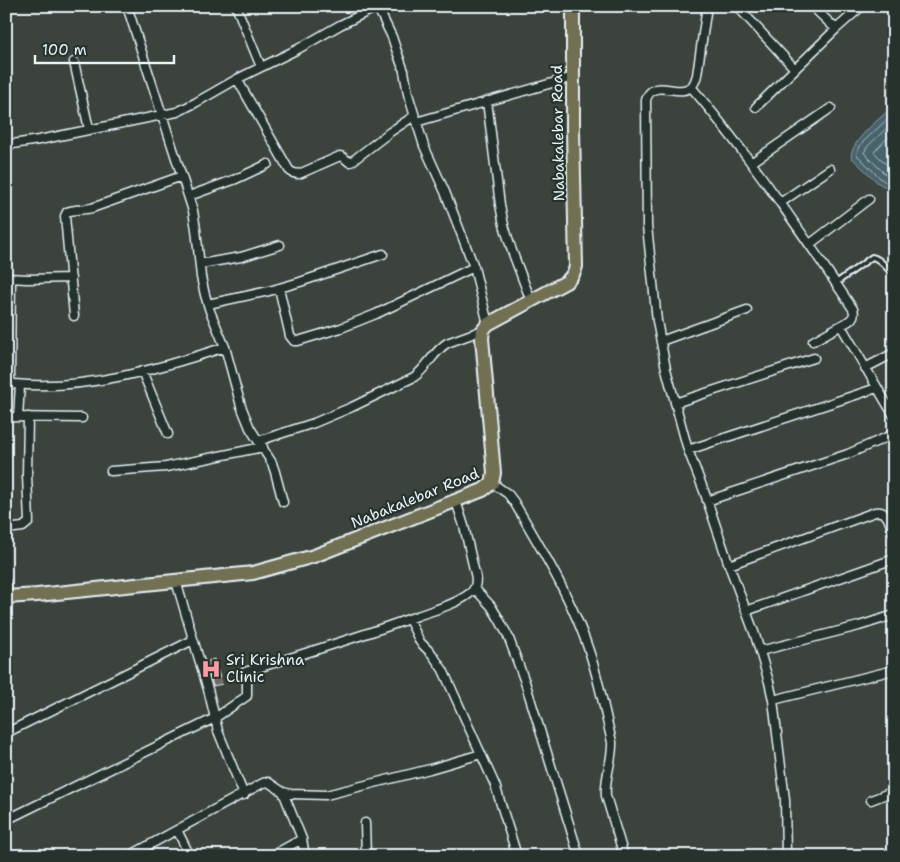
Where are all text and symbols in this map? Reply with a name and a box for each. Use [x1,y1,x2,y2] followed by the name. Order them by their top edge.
[35,32,174,64] scale bar
[42,40,87,60] text: 100 m
[547,64,569,201] street label: Nabakalebar Road
[348,463,482,533] street label: Nabakalebar Road
[226,650,305,687] place label: Sri Krishna Clinic
[200,658,222,680] hospital icon: Sri Krishna Clinic

